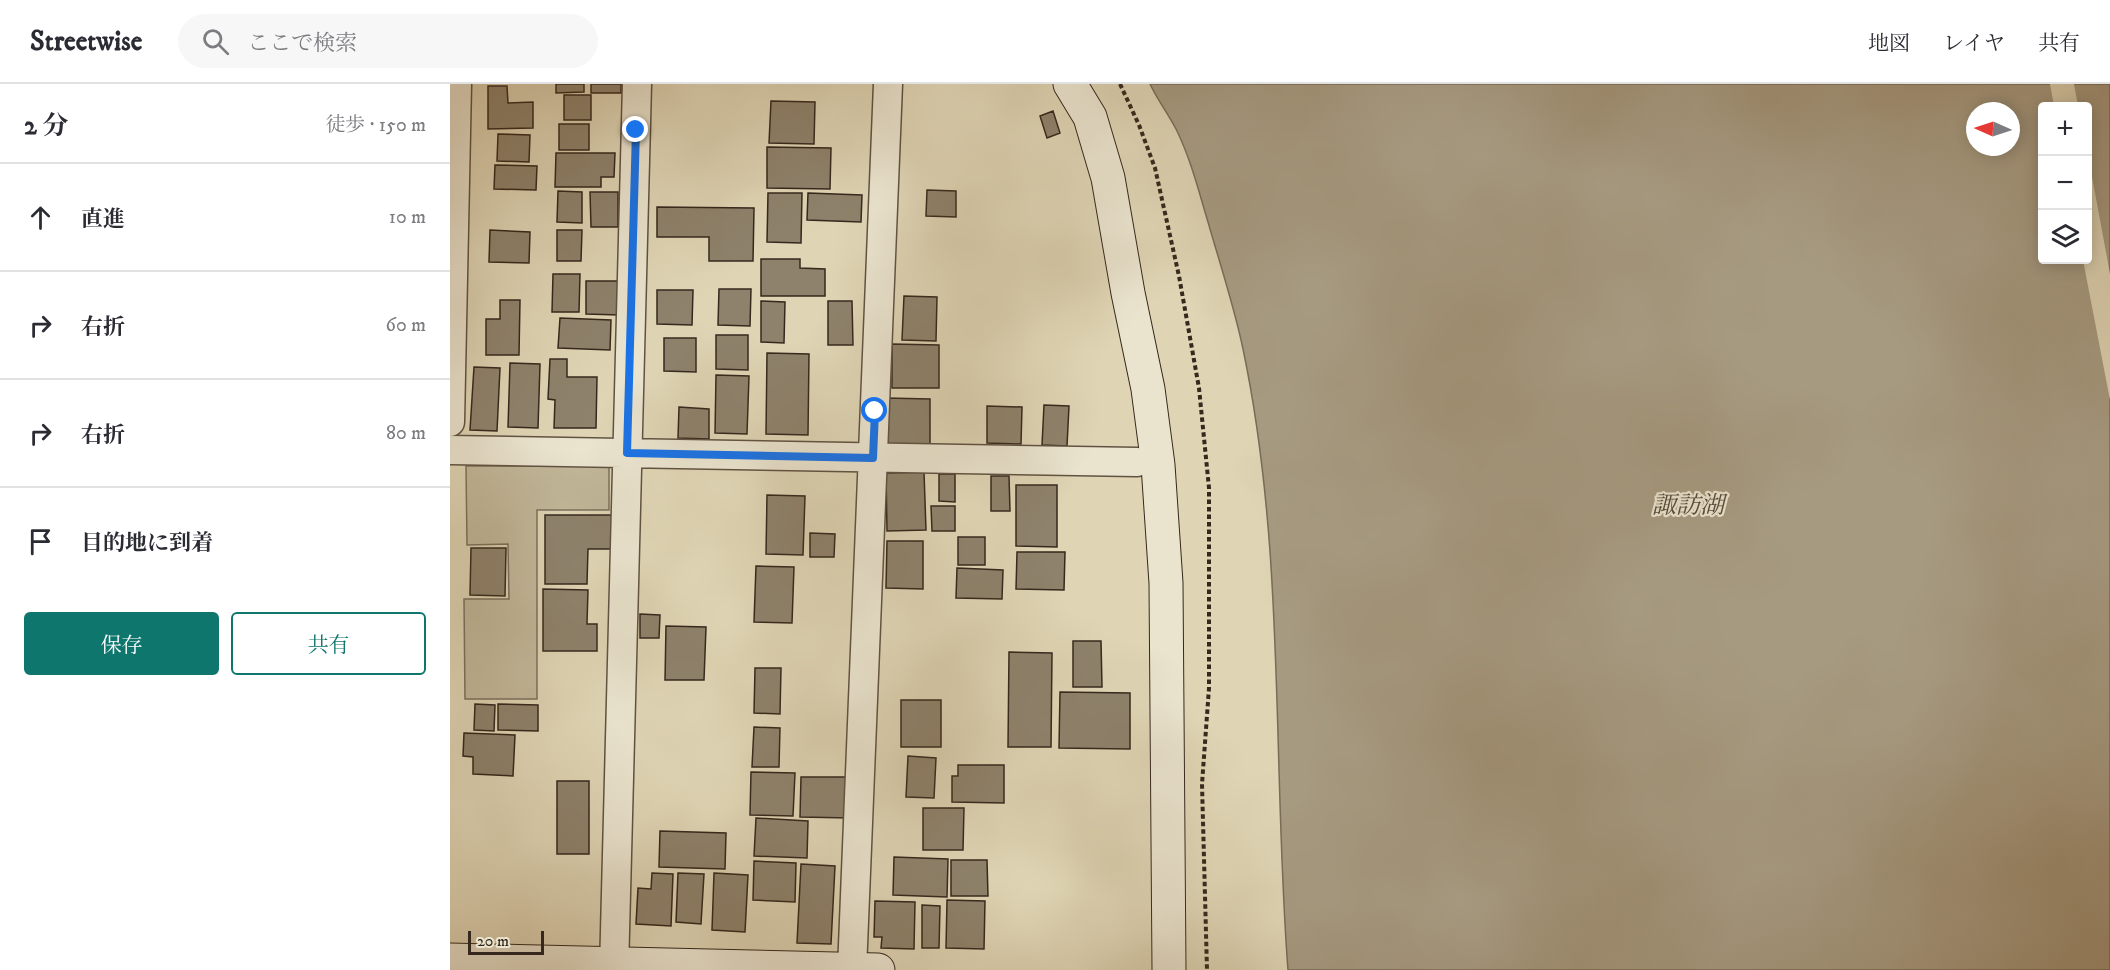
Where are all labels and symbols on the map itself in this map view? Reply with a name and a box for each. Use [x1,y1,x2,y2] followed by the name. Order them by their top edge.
[1966,102,2020,156] north arrow
[622,116,648,142] route end
[861,397,887,423] route start
[1652,491,1728,521] water label: 諏訪湖
[468,928,544,956] scale bar

